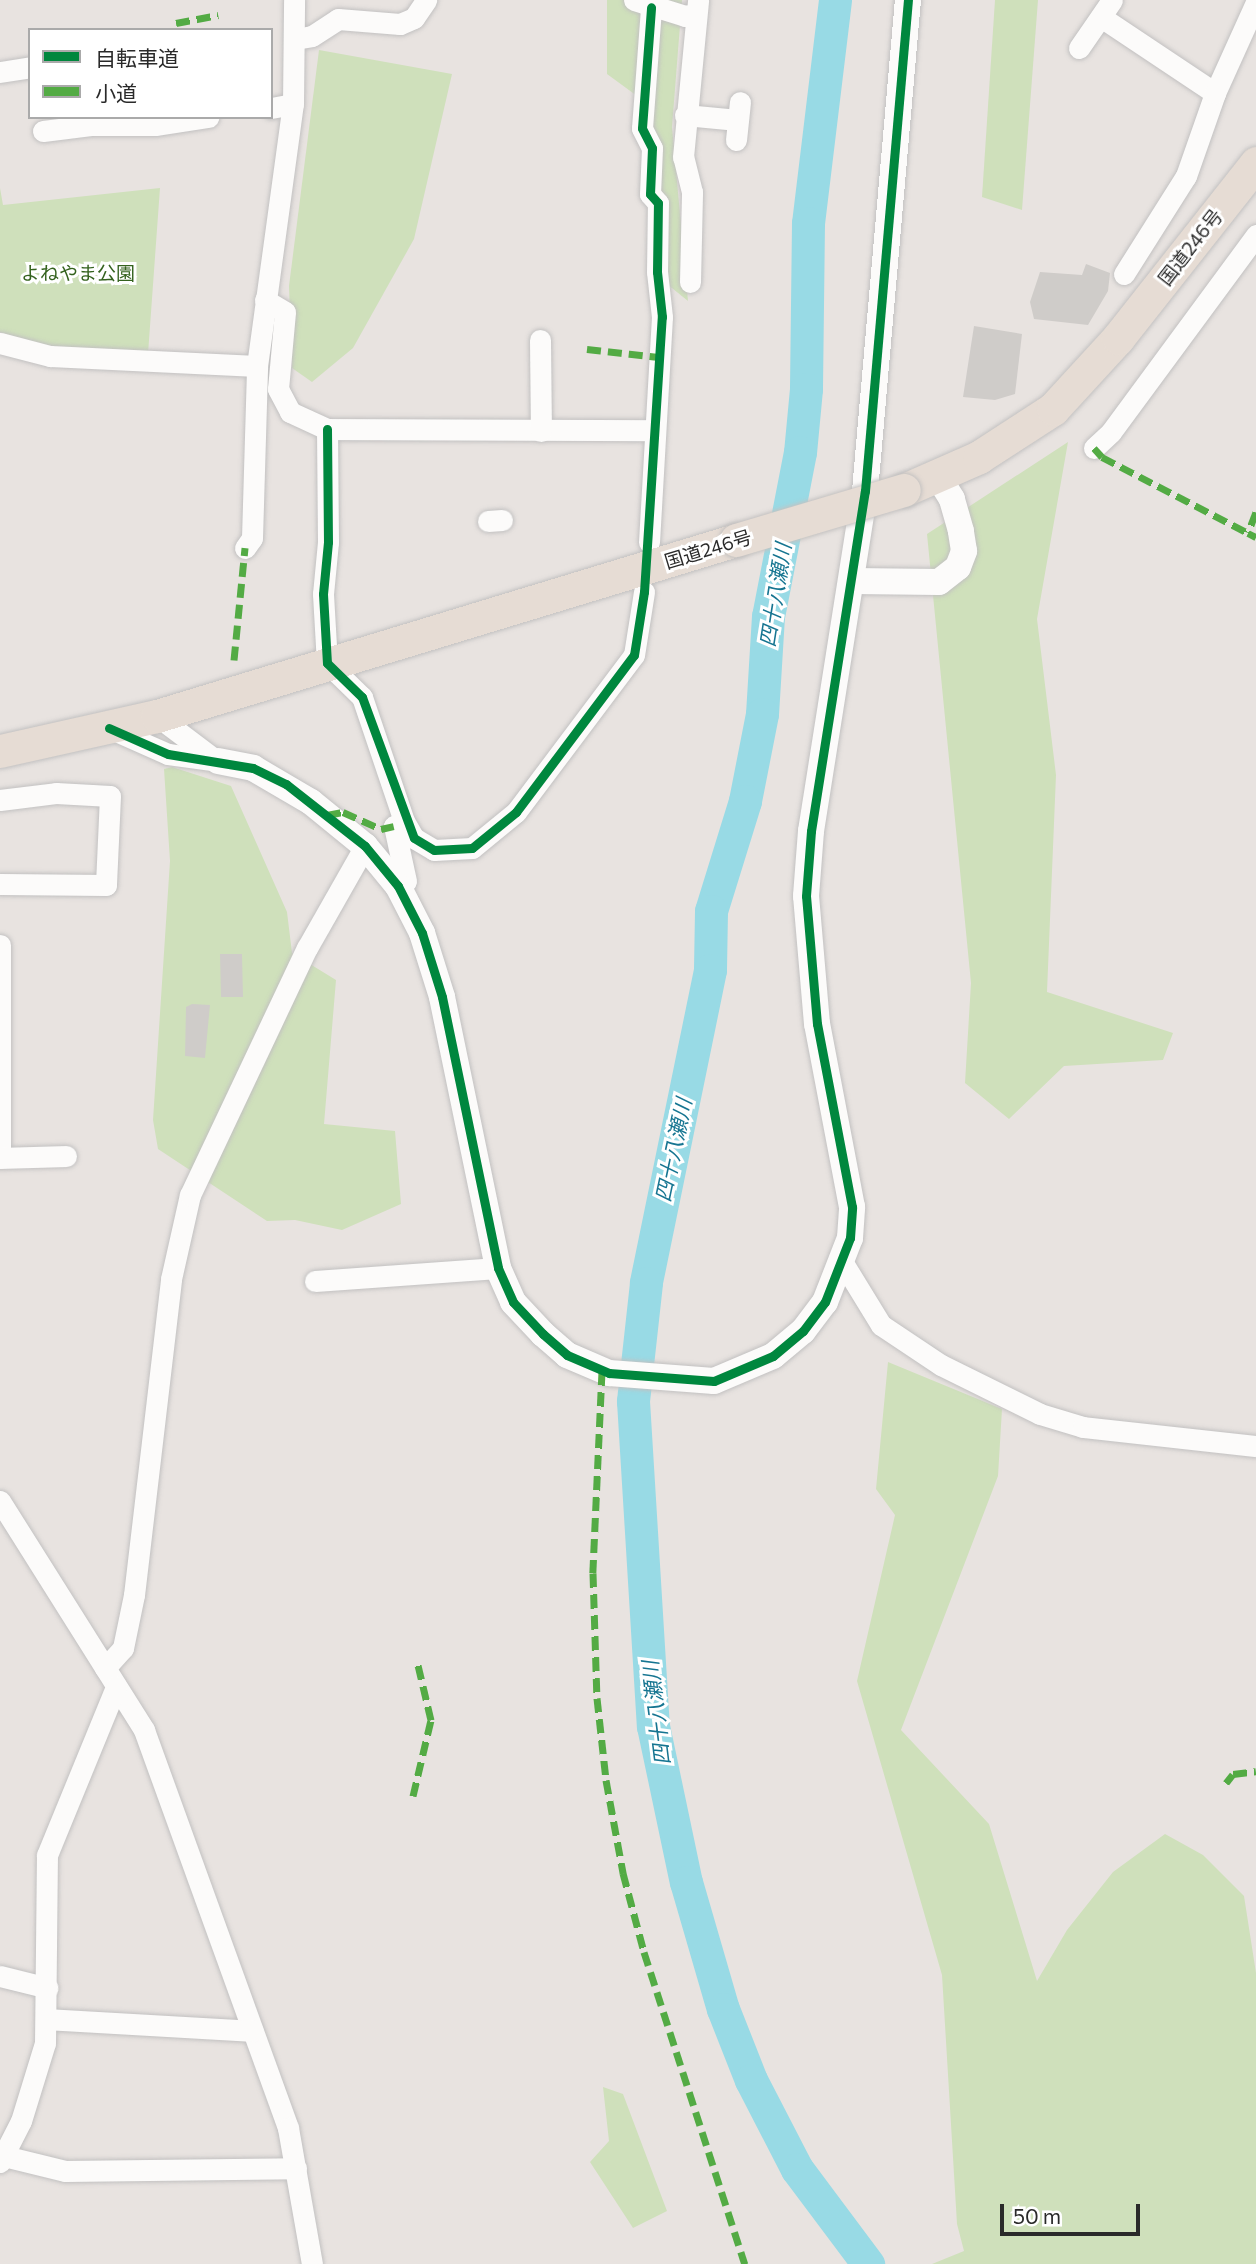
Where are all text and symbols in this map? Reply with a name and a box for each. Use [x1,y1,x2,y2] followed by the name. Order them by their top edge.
[28,28,273,119] legend
[95,45,179,70] text: 自転車道
[95,80,137,105] text: 小道
[1153,204,1227,290] street label: 国道246号
[21,262,135,284] park label: よねやま公園
[662,525,754,573] street label: 国道246号
[754,541,796,649] water label: 四十八瀬川
[650,1096,696,1204] water label: 四十八瀬川
[637,1659,675,1767] water label: 四十八瀬川
[1004,2190,1144,2234] scale bar
[1013,2203,1061,2228] text: 50 m

